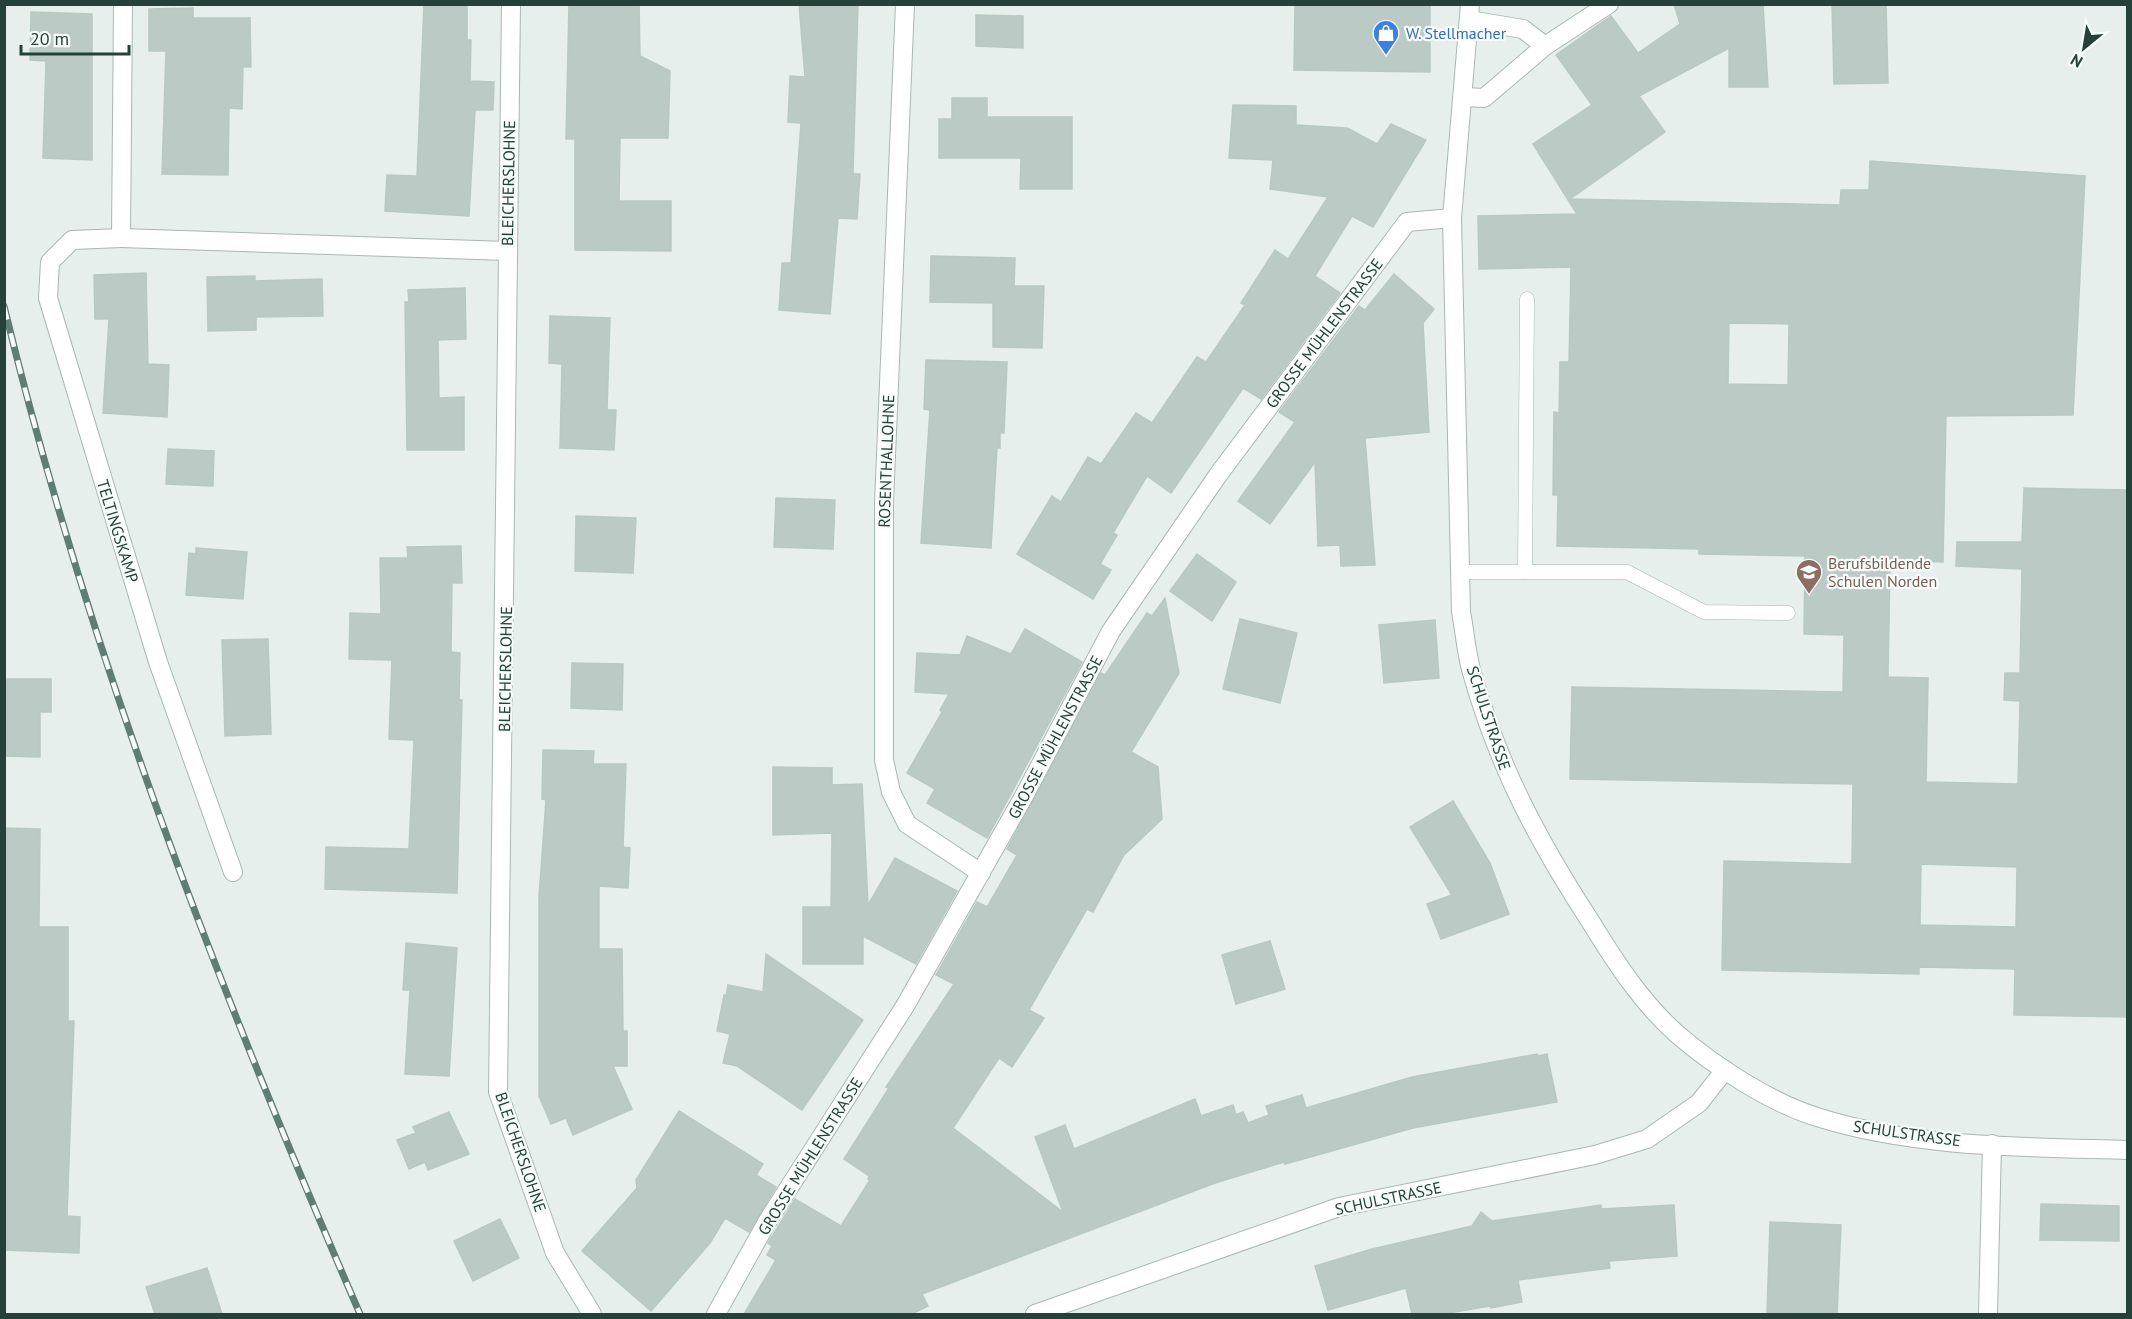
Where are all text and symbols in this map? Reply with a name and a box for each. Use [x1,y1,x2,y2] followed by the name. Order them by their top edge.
[21,18,129,56] scale bar
[1371,18,1401,56] shop icon: W. Stellmacher
[2054,18,2114,78] north arrow
[1406,23,1507,43] place label: W. Stellmacher
[30,27,69,50] text: 20 m
[2067,50,2086,72] text: N
[497,120,519,246] street label: BLEICHERSLOHNE
[1261,254,1387,412] street label: GROSSE MÜHLENSTRASSE
[874,394,898,528] street label: ROSENTHALLOHNE
[93,477,143,585] street label: TELTINGSKAMP
[1828,553,1937,591] place label: Berufsbildende Schulen Norden
[1794,557,1824,595] school or university icon: Berufsbildende Schulen Norden
[494,606,516,732] street label: BLEICHERSLOHNE
[1003,652,1107,822] street label: GROSSE MÜHLENSTRASSE
[1463,663,1515,773] street label: SCHULSTRASSE
[753,1073,867,1239] street label: GROSSE MÜHLENSTRASSE
[491,1089,551,1215] street label: BLEICHERSLOHNE
[1852,1116,1962,1150] street label: SCHULSTRASSE
[1333,1177,1443,1219] street label: SCHULSTRASSE

